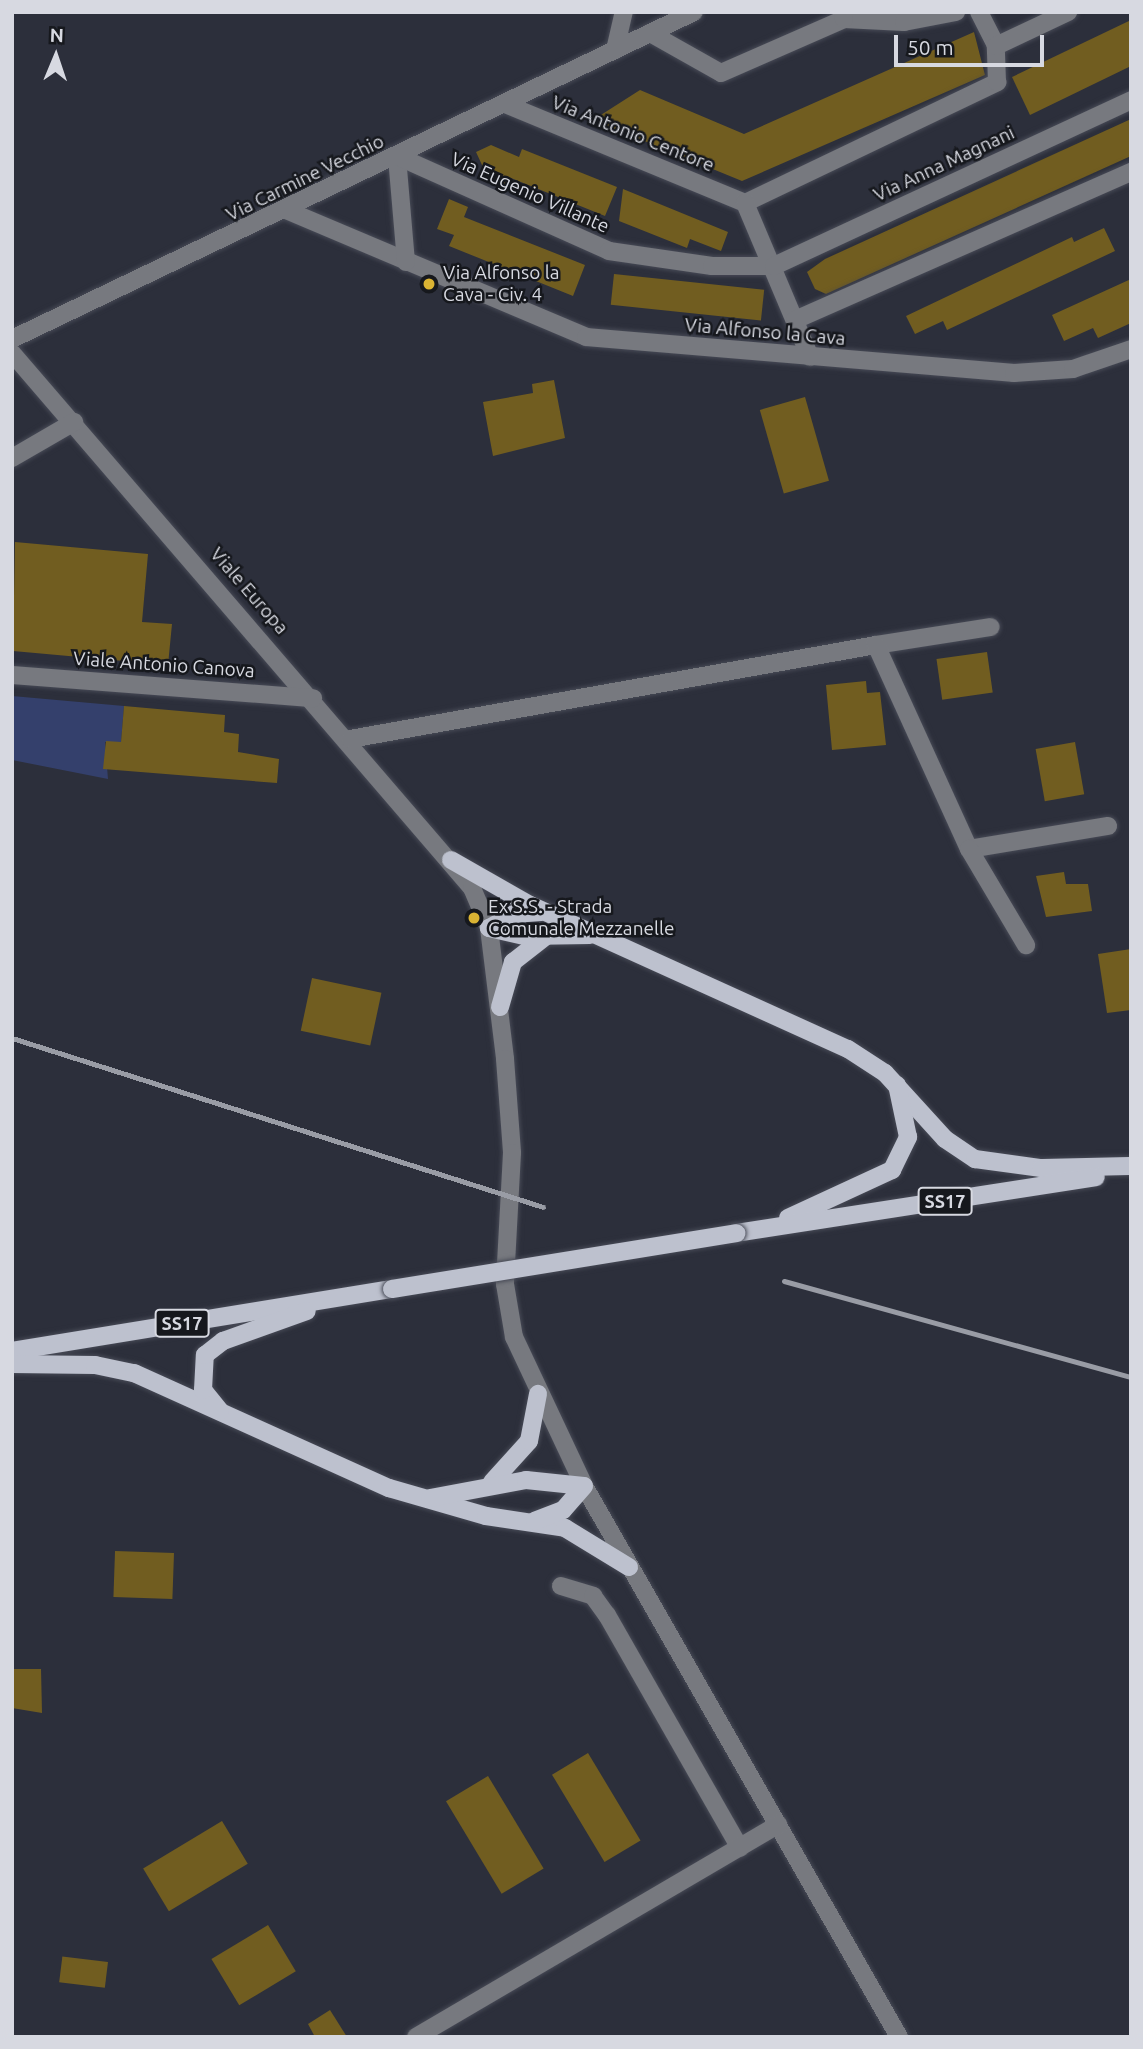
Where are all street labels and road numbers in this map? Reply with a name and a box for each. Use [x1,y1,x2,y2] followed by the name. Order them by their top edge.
[548,91,718,177] street label: Via Antonio Centore
[870,121,1018,207] street label: Via Anna Magnani
[222,130,388,226] street label: Via Carmine Vecchio
[447,148,613,238] street label: Via Eugenio Villante
[684,314,846,350] street label: Via Alfonso la Cava
[205,543,293,639] street label: Viale Europa
[72,647,256,683] street label: Viale Antonio Canova
[917,1186,973,1216] road number: SS17
[154,1308,210,1338] road number: SS17

